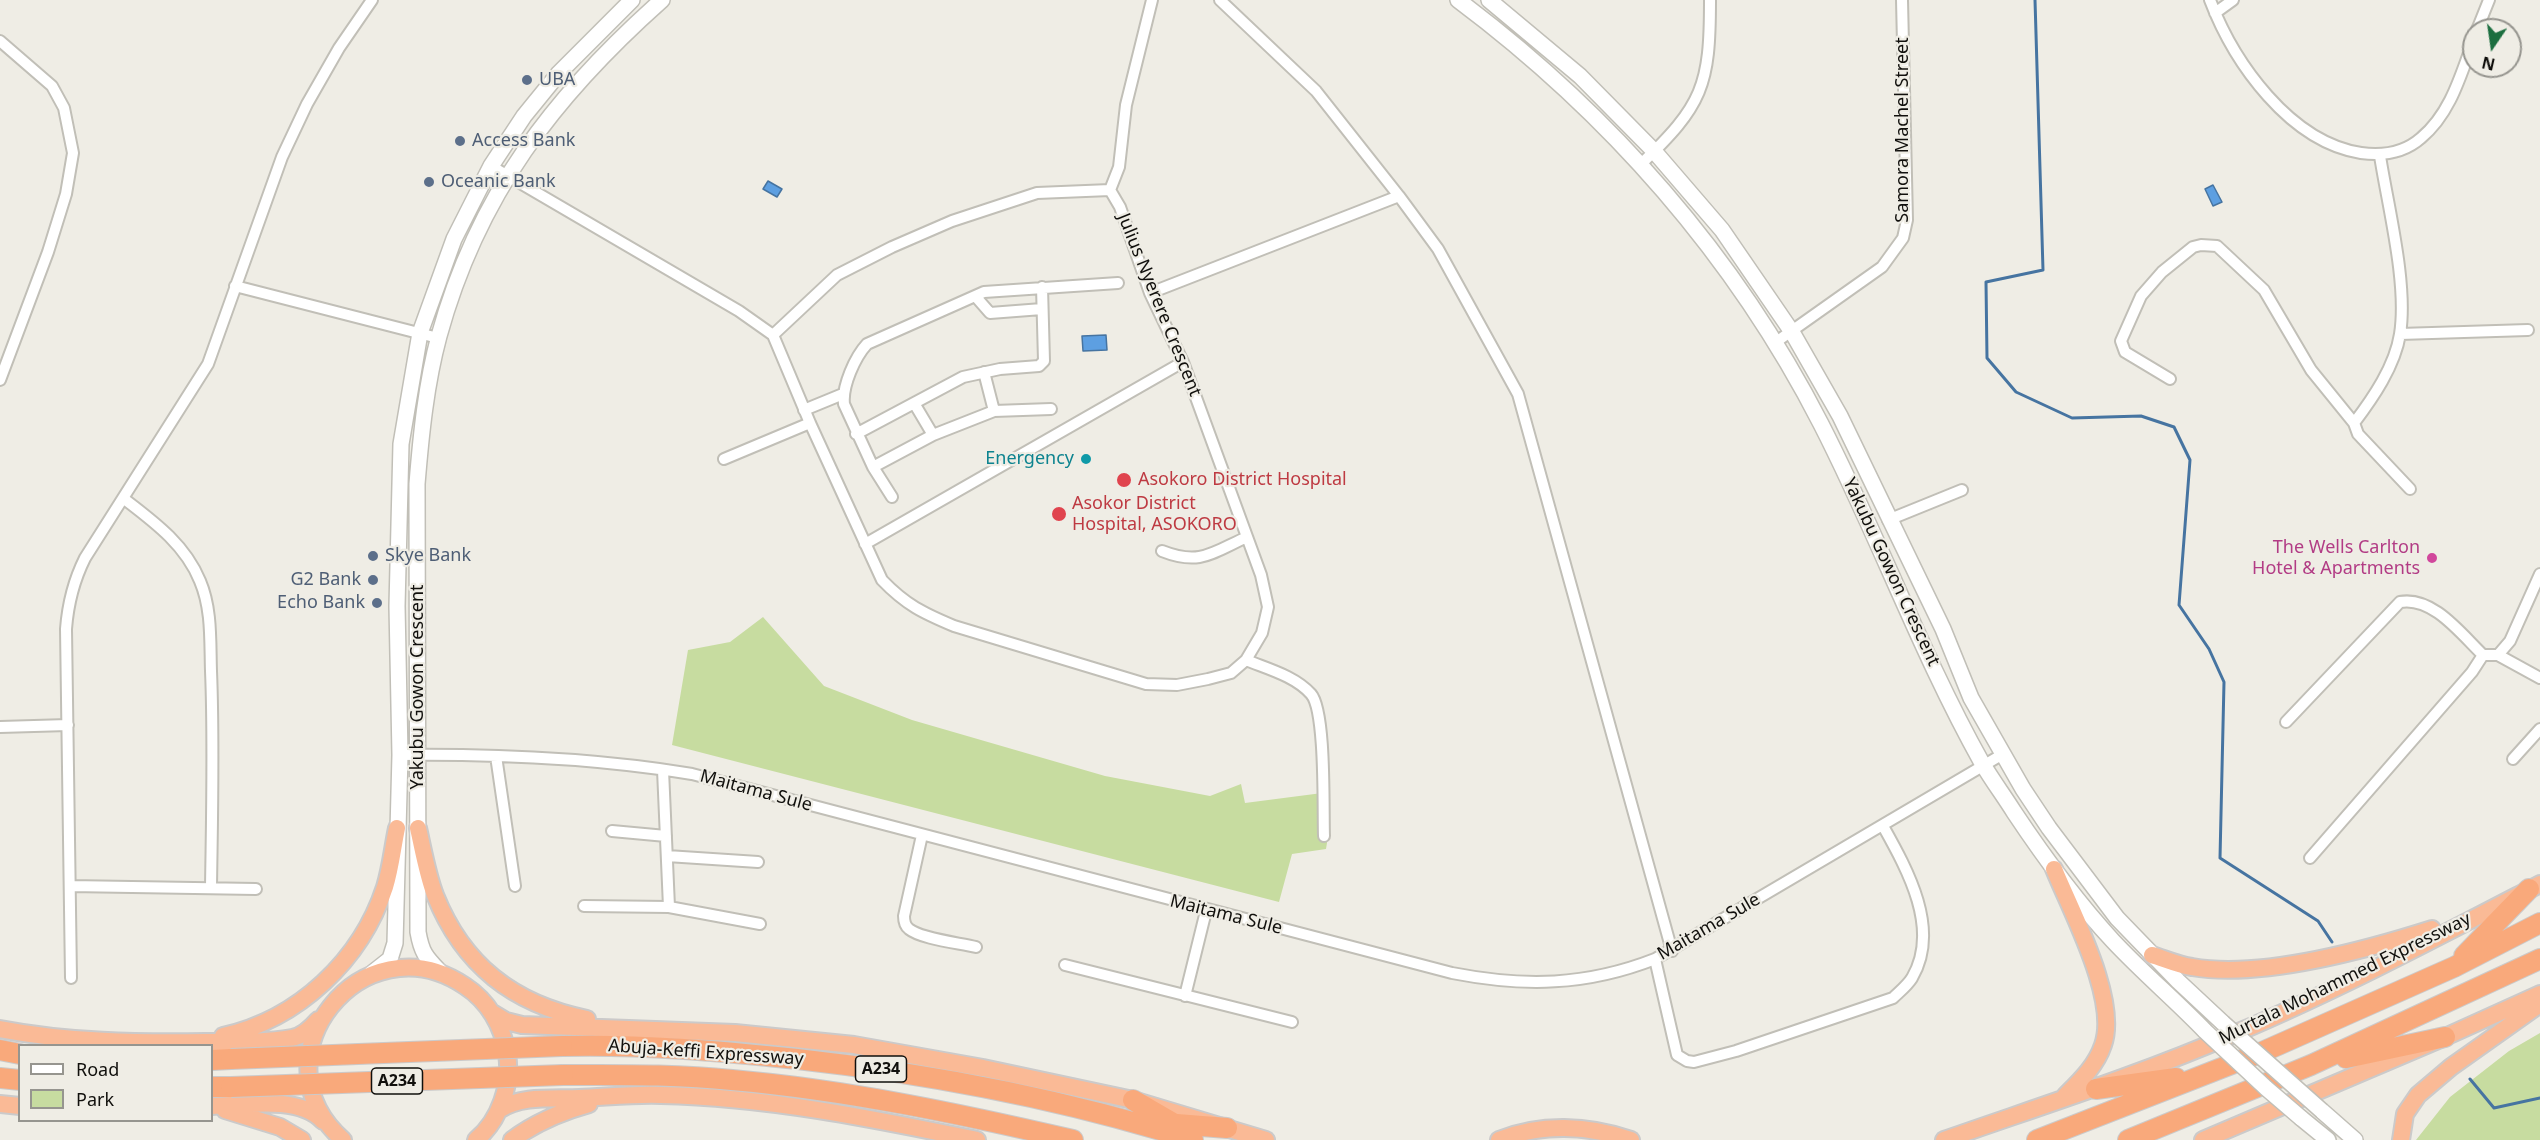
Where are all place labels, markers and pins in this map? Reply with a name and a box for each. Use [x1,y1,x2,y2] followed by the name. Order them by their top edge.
[539,69,575,91] place label: UBA
[520,73,534,87] marker: UBA
[472,130,575,152] place label: Access Bank
[453,134,467,148] marker: Access Bank
[441,171,556,193] place label: Oceanic Bank
[422,175,436,189] marker: Oceanic Bank
[985,448,1074,470] place label: Energency
[1079,452,1093,466] marker: Energency
[1138,469,1347,491] place label: Asokoro District Hospital
[1115,471,1133,489] marker: Asokoro District Hospital
[1072,493,1237,536] place label: Asokor District Hospital, ASOKORO
[1050,505,1068,523] marker: Asokor District Hospital, ASOKORO
[2252,537,2420,580] place label: The Wells Carlton Hotel & Apartments
[385,545,471,567] place label: Skye Bank
[366,549,380,563] marker: Skye Bank
[2425,551,2439,565] marker: The Wells Carlton Hotel & Apartments
[290,569,361,591] place label: G2 Bank
[366,573,380,587] marker: G2 Bank
[277,592,365,614] place label: Echo Bank
[370,596,384,610] marker: Echo Bank

